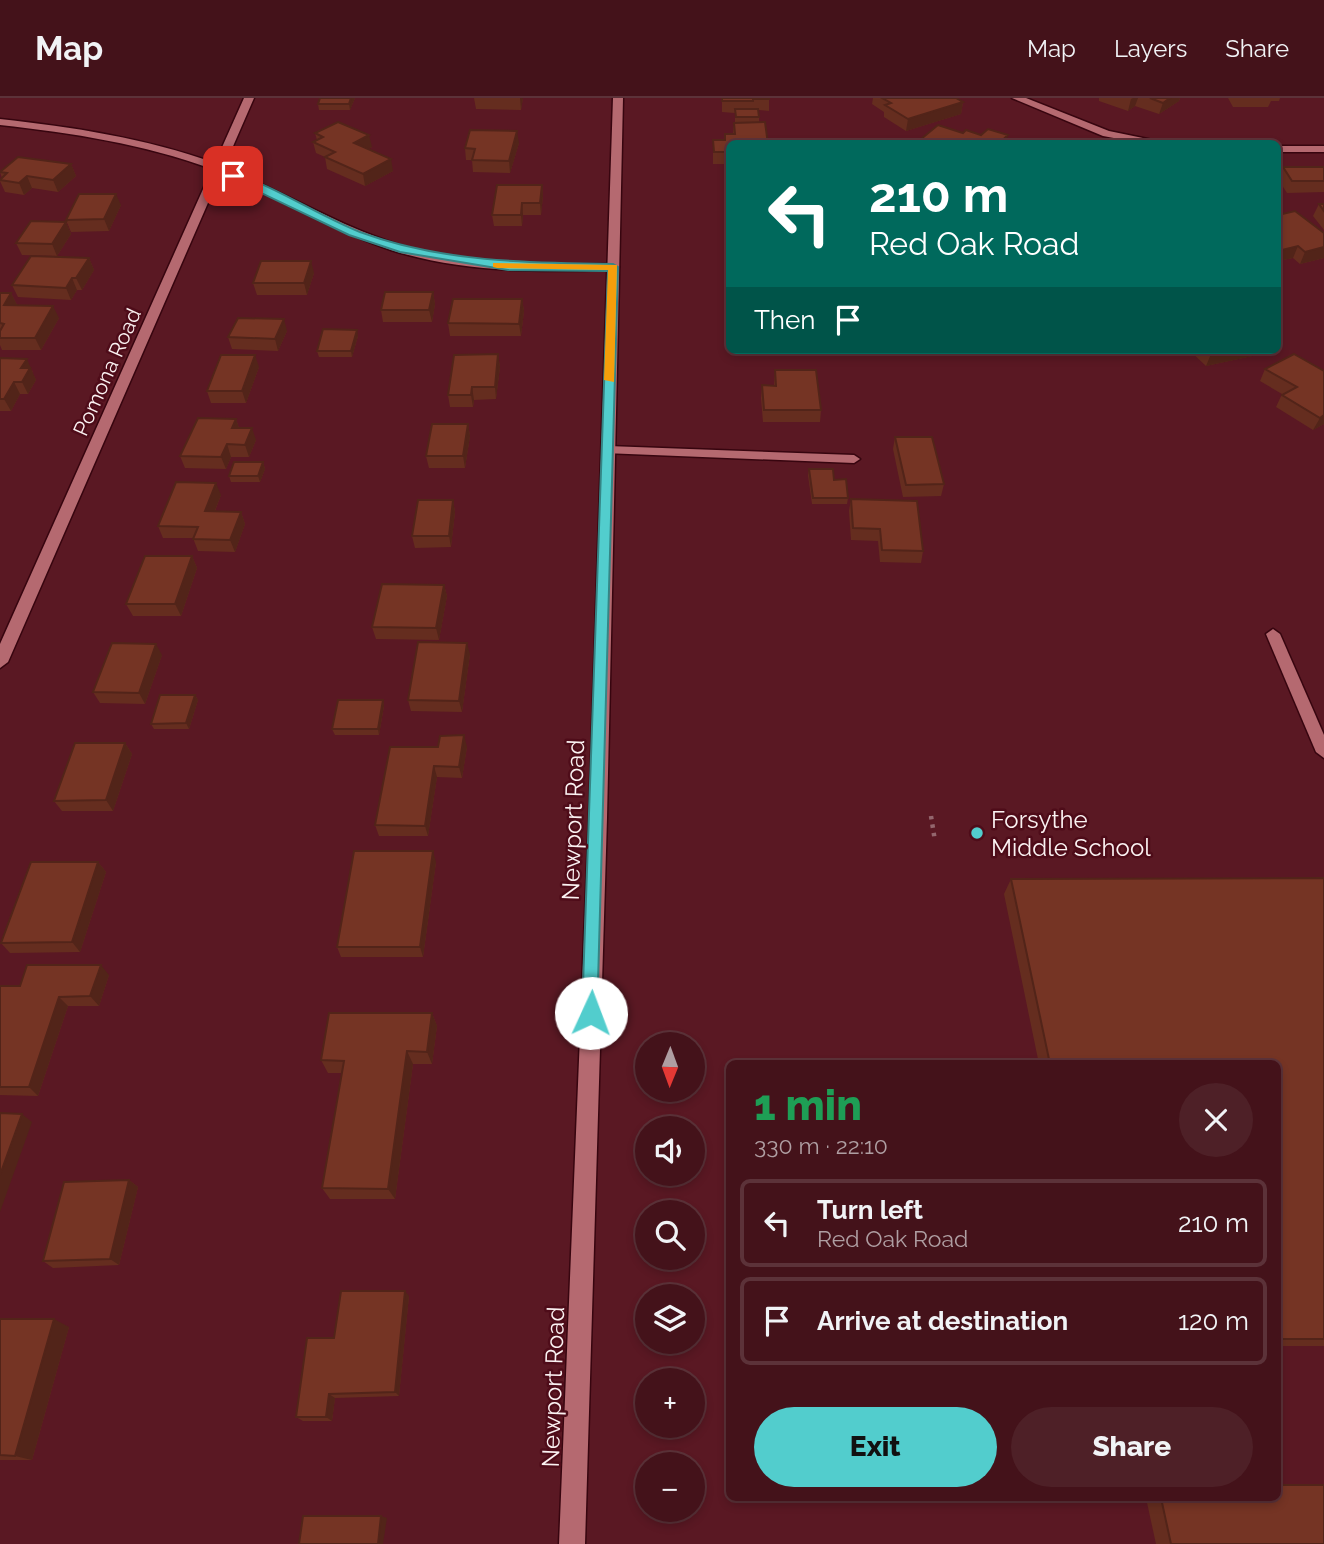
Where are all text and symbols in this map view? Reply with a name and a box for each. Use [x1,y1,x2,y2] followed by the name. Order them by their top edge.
[35,29,103,68] text: Map
[1027,34,1076,63] text: Map
[1114,34,1187,63] text: Layers
[1225,34,1289,63] text: Share
[203,146,263,206] pin
[214,157,252,195] icon: arrive
[869,166,1008,223] text: 210 m
[754,168,845,259] icon: left
[869,225,1079,262] text: Red Oak Road
[829,301,867,339] icon: arrive
[68,305,146,439] street label: Pomona Road
[754,305,815,335] text: Then
[556,739,590,901] street label: Newport Road
[991,805,1151,862] place label: Forsythe Middle School
[969,825,985,841] marker: Forsythe Middle School
[554,976,628,1050] position arrow
[635,1032,705,1102] north arrow
[635,1032,705,1522] map controls
[754,1081,862,1130] text: 1 min
[1179,1083,1253,1157] button: close
[635,1116,705,1186] button: sound
[754,1132,888,1159] text: 330 m · 22:10
[817,1195,923,1225] text: Turn left
[635,1200,705,1270] button: search
[758,1204,796,1242] icon: left
[1178,1208,1249,1238] text: 210 m
[817,1225,968,1252] text: Red Oak Road
[635,1284,705,1354] button: layers
[758,1302,796,1340] icon: arrive
[536,1306,570,1468] street label: Newport Road
[817,1306,1068,1336] text: Arrive at destination
[1178,1306,1249,1336] text: 120 m
[635,1368,705,1438] button: +
[754,1407,997,1487] button: Exit
[1011,1407,1253,1487] button: Share
[635,1452,705,1522] button: −

